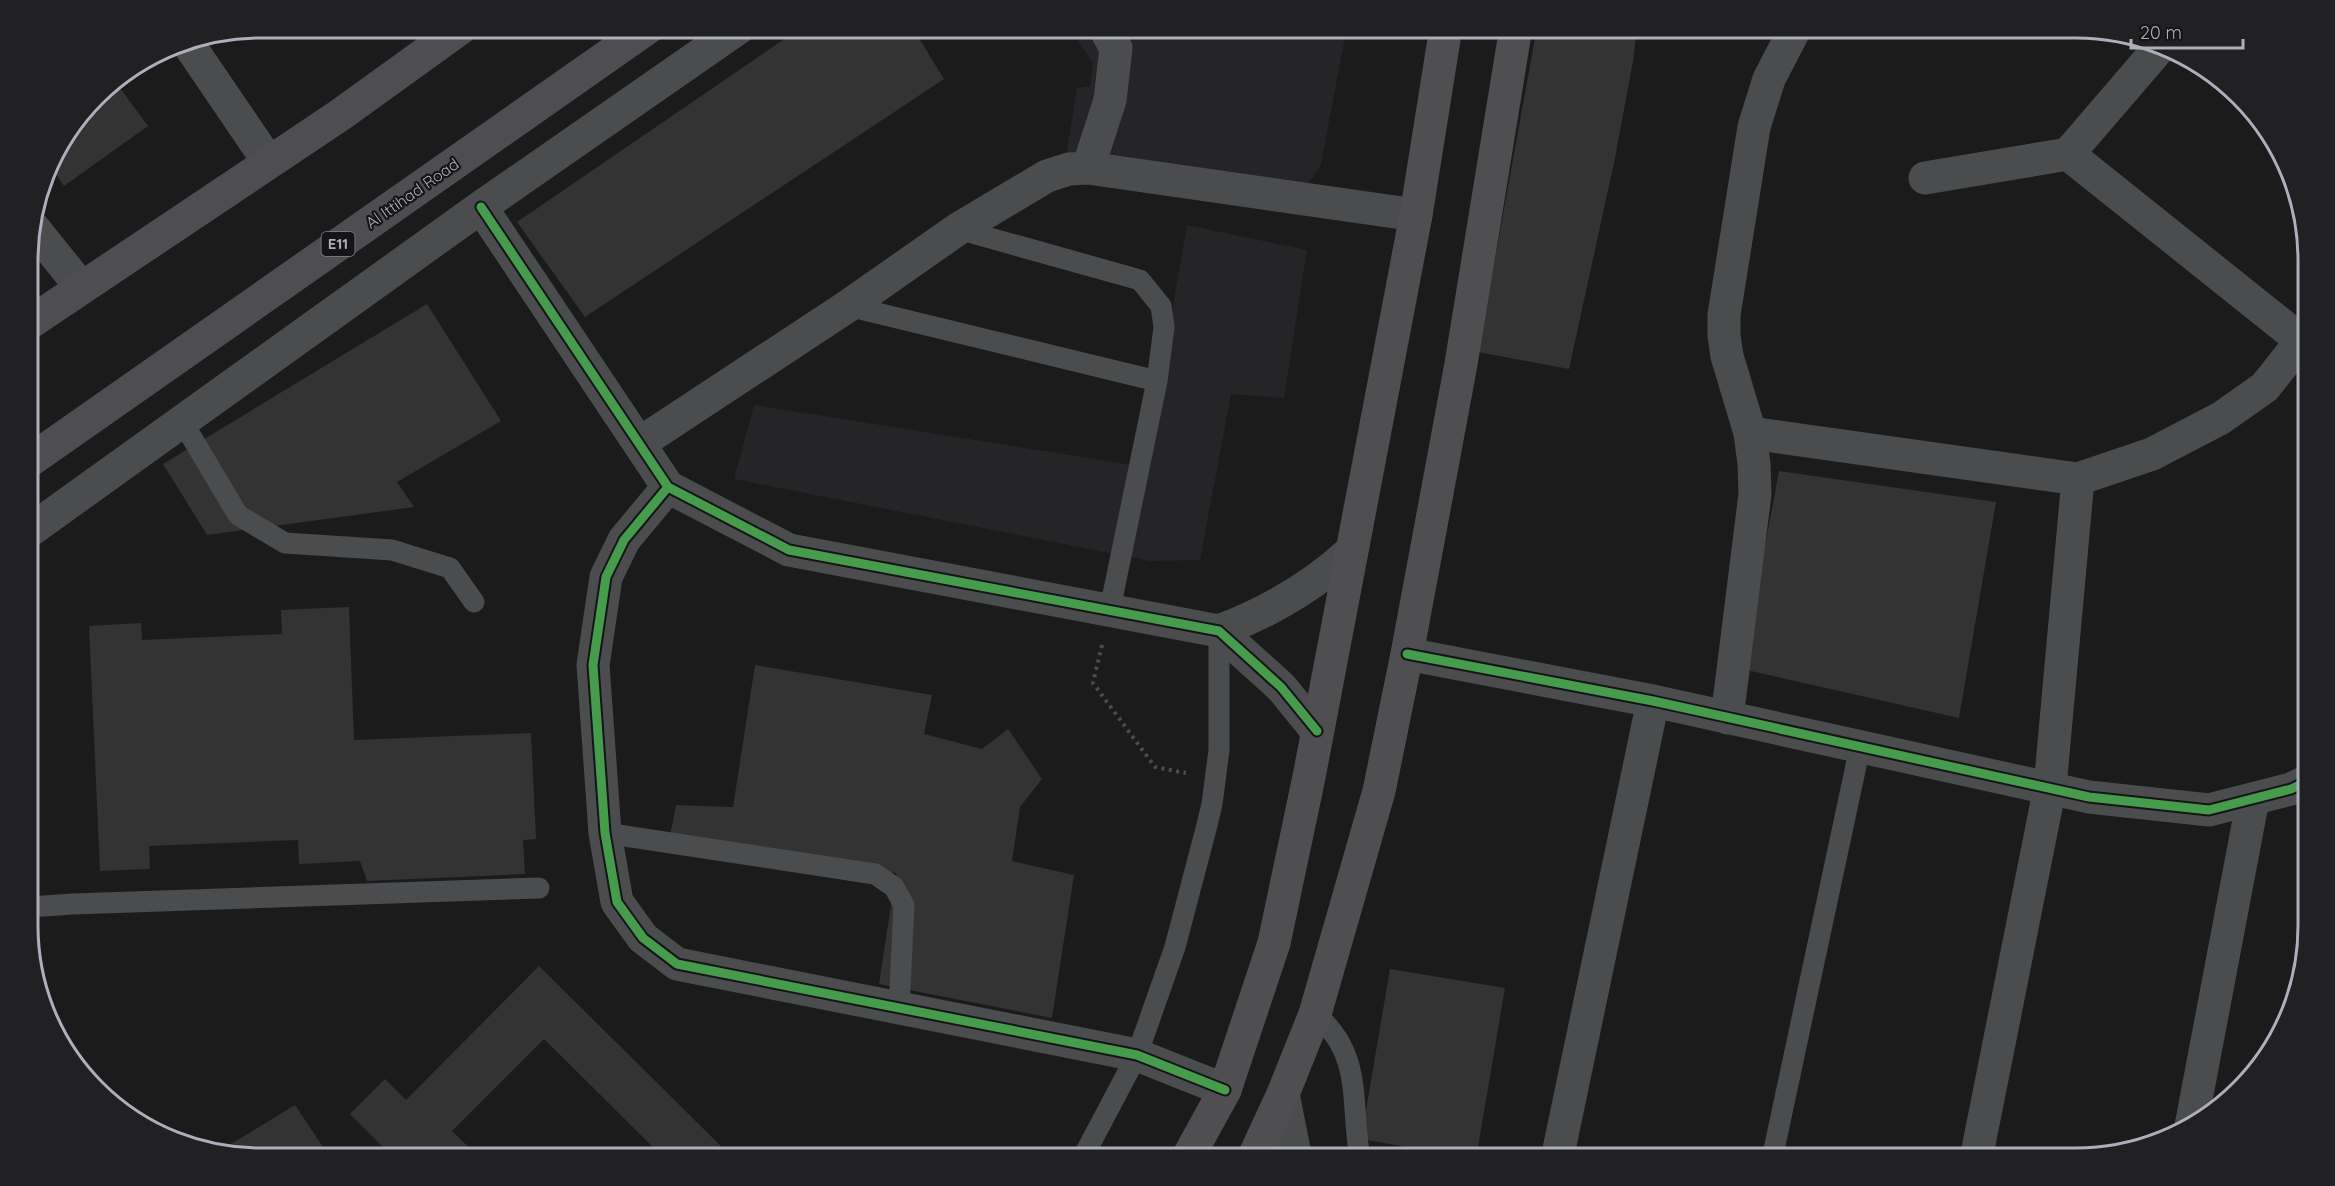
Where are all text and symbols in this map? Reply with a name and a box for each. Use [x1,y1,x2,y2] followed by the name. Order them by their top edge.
[2131,12,2244,50] scale bar
[2140,21,2182,44] text: 20 m
[362,153,462,233] street label: Al Ittihad Road
[322,232,354,256] road number: E11

